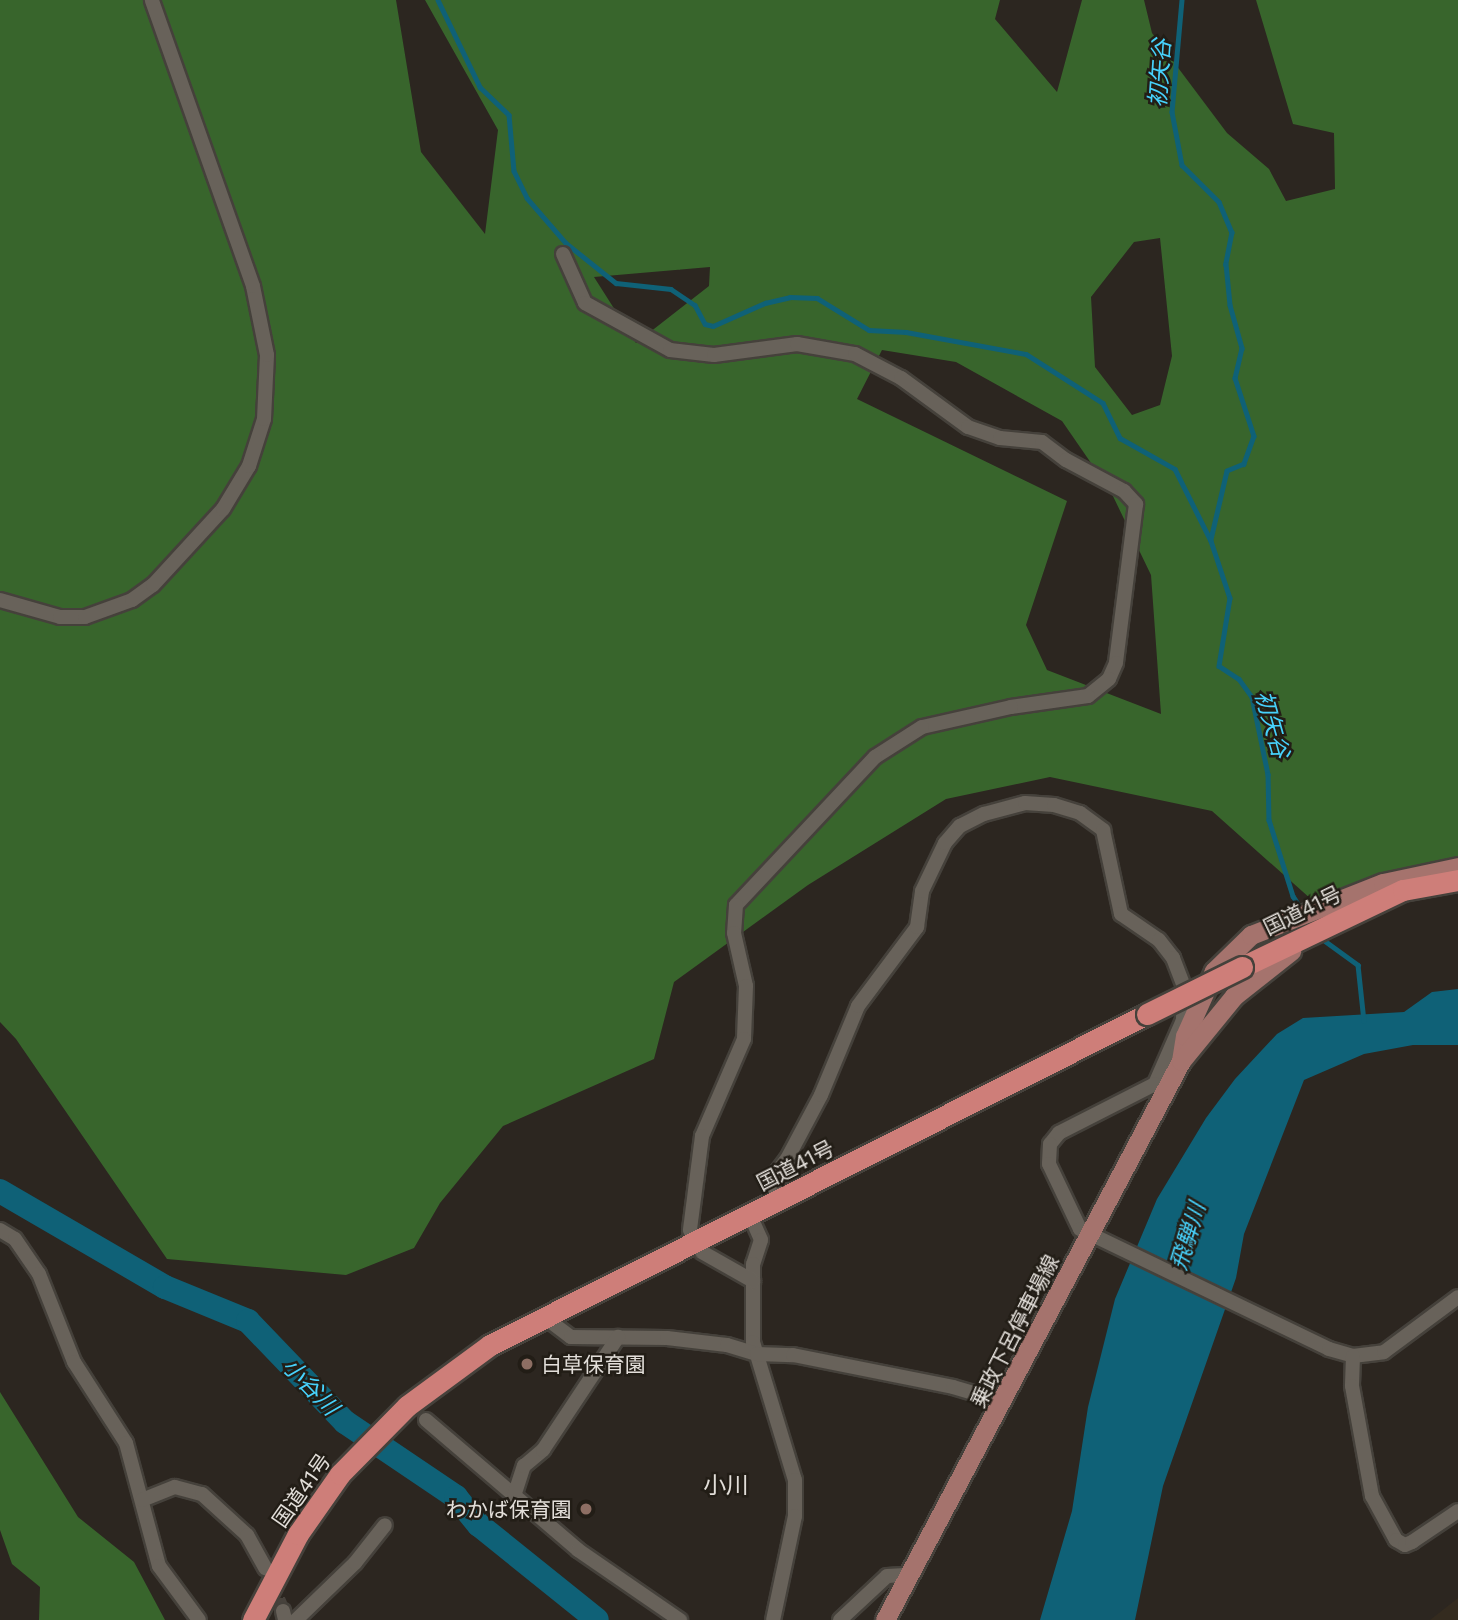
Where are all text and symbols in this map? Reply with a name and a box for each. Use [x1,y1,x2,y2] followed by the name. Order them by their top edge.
[1143,38,1175,108] water label: 初矢谷
[1250,687,1296,761] water label: 初矢谷
[1259,880,1345,940] street label: 国道41号
[752,1135,838,1195] street label: 国道41号
[1164,1199,1210,1273] water label: 飛騨川
[965,1250,1063,1412] street label: 乗政下呂停車場線
[541,1351,646,1377] place label: 白草保育園
[277,1352,345,1420] water label: 小谷川
[519,1356,535,1372] marker: 白草保育園
[267,1448,335,1532] street label: 国道41号
[703,1470,749,1498] district label: 小川
[446,1496,572,1522] place label: わかば保育園
[578,1501,594,1517] marker: わかば保育園

